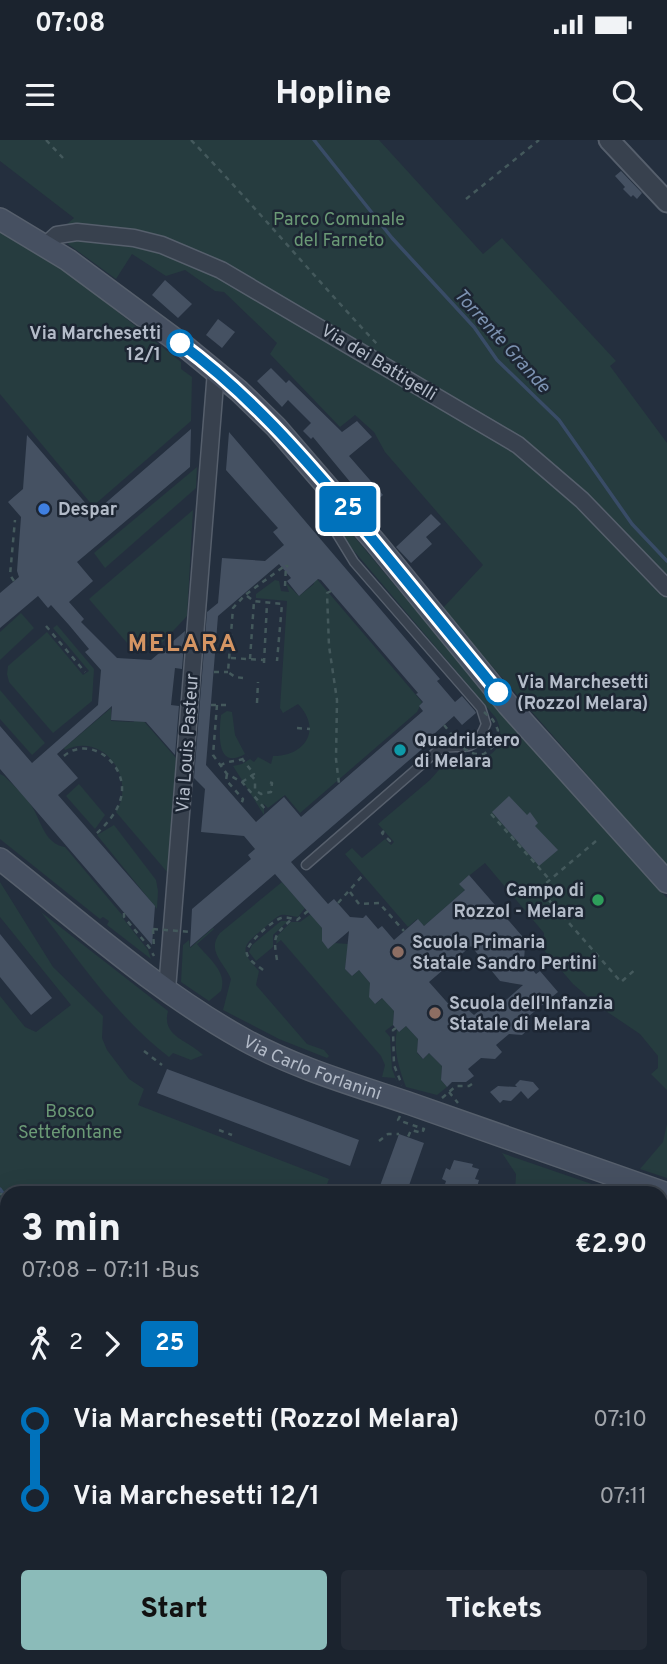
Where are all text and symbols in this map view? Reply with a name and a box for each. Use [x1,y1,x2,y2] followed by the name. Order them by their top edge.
[35,8,105,41] text: 07:08
[275,75,392,115] text: Hopline
[21,76,59,114] icon: menu
[608,76,646,114] icon: search
[273,209,405,253] park label: Parco Comunale del Farneto
[448,284,555,399] water label: Torrente Grande
[316,320,440,407] street label: Via dei Battigelli
[29,323,161,367] place label: Via Marchesetti 12/1
[167,330,193,356] marker: Via Marchesetti 12/1
[316,486,380,532] line badge: 25
[333,494,363,524] text: 25
[58,499,118,522] place label: Despar
[36,501,52,517] marker: Despar
[128,630,238,660] district label: MELARA
[517,672,649,716] place label: Via Marchesetti (Rozzol Melara)
[172,673,205,814] street label: Via Louis Pasteur
[485,679,511,705] marker: Via Marchesetti (Rozzol Melara)
[414,730,520,774] place label: Quadrilatero di Melara
[392,742,408,758] marker: Quadrilatero di Melara
[454,880,584,924] place label: Campo di Rozzol - Melara
[590,892,606,908] marker: Campo di Rozzol - Melara
[412,932,597,976] place label: Scuola Primaria Statale Sandro Pertini
[390,944,406,960] marker: Scuola Primaria Statale Sandro Pertini
[449,993,613,1037] place label: Scuola dell'Infanzia Statale di Melara
[427,1005,443,1021] marker: Scuola dell'Infanzia Statale di Melara
[238,1031,384,1106] street label: Via Carlo Forlanini
[18,1101,122,1145] park label: Bosco Settefontane
[21,1206,121,1255] text: 3 min
[575,1229,647,1262] text: €2.90
[21,1257,200,1286] text: 07:08 – 07:11 · Bus
[21,1325,59,1363] icon: walk
[93,1325,131,1363] icon: forward
[69,1329,83,1358] text: 2
[155,1329,184,1359] text: 25
[73,1404,459,1437] text: Via Marchesetti (Rozzol Melara)
[593,1406,647,1435] text: 07:10
[73,1481,320,1514] text: Via Marchesetti 12/1
[600,1483,647,1512] text: 07:11
[21,1570,327,1650] button: Start
[341,1570,647,1650] button: Tickets

